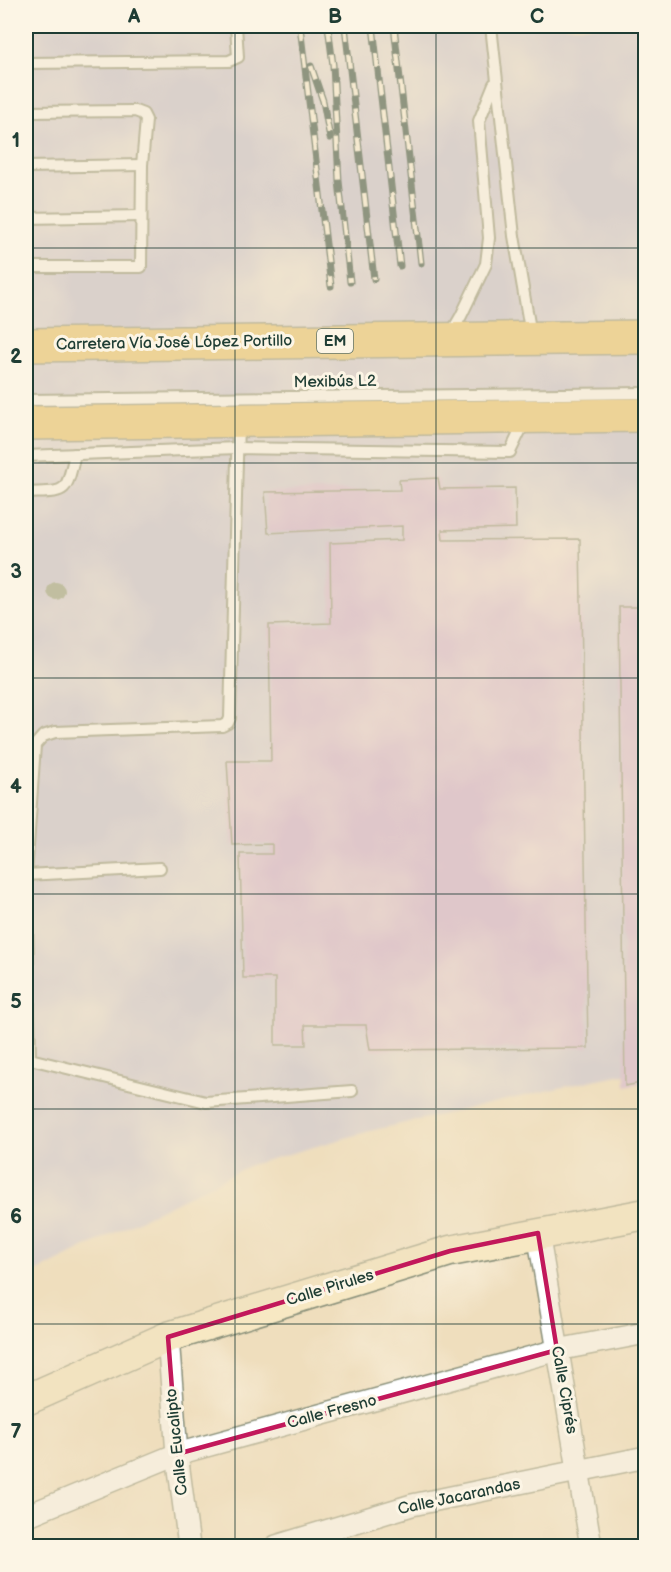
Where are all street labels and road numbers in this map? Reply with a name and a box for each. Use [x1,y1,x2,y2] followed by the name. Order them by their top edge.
[317,329,353,353] road number: EM
[56,331,292,355] street label: Carretera Vía José López Portillo
[293,372,377,392] street label: Mexibús L2
[284,1266,376,1310] street label: Calle Pirules
[547,1345,581,1435] street label: Calle Ciprés
[162,1387,192,1497] street label: Calle Eucalipto
[285,1391,379,1433] street label: Calle Fresno
[396,1475,522,1519] street label: Calle Jacarandas

